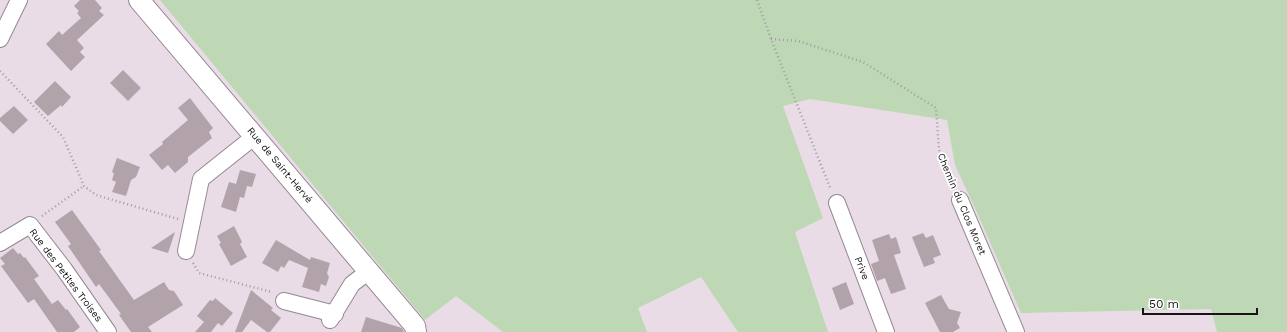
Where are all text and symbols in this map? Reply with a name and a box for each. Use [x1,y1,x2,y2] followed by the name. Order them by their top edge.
[245,125,315,205] street label: Rue de Saint-Hervé
[936,152,989,257] street label: Chemin du Clos Moret
[27,226,105,324] street label: Rue des Petites Troises
[853,255,871,281] street label: Prive
[1143,290,1257,316] scale bar
[1149,297,1179,311] text: 50 m

